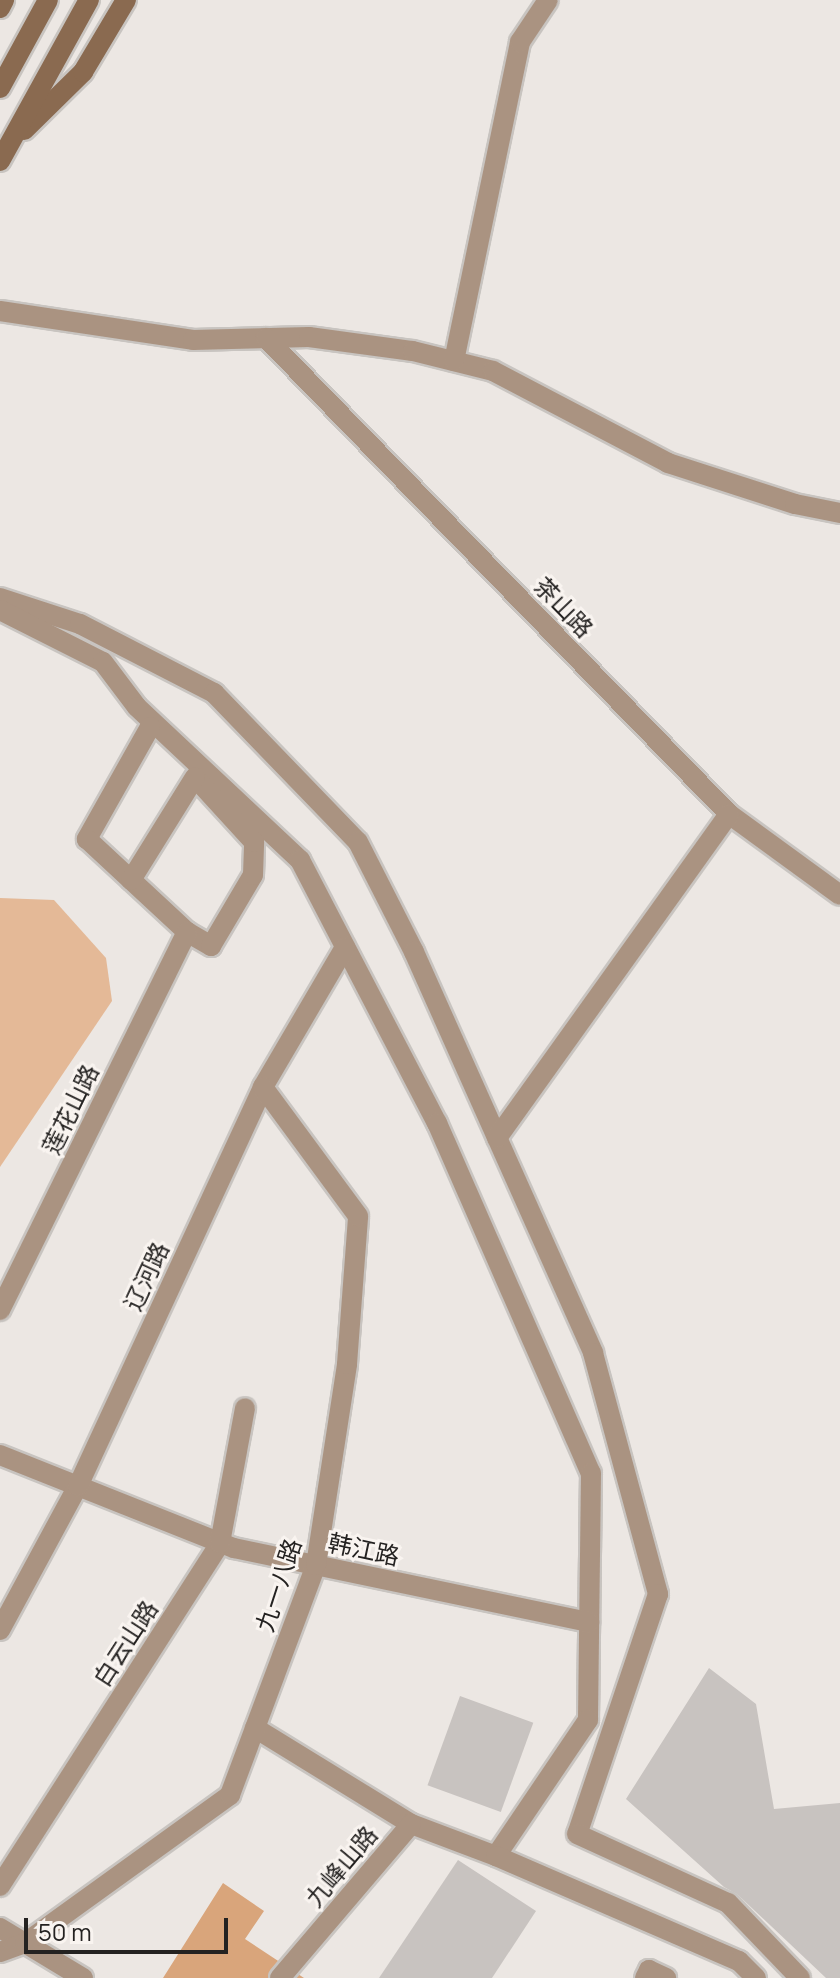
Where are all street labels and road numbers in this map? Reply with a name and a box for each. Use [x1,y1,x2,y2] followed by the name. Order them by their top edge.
[529,571,599,643] street label: 茶山路
[36,1060,104,1158] street label: 莲花山路
[118,1237,174,1315] street label: 辽河路
[326,1527,402,1571] street label: 韩江路
[249,1535,307,1635] street label: 九一八路
[87,1595,163,1691] street label: 白云山路
[299,1820,383,1912] street label: 九峰山路

